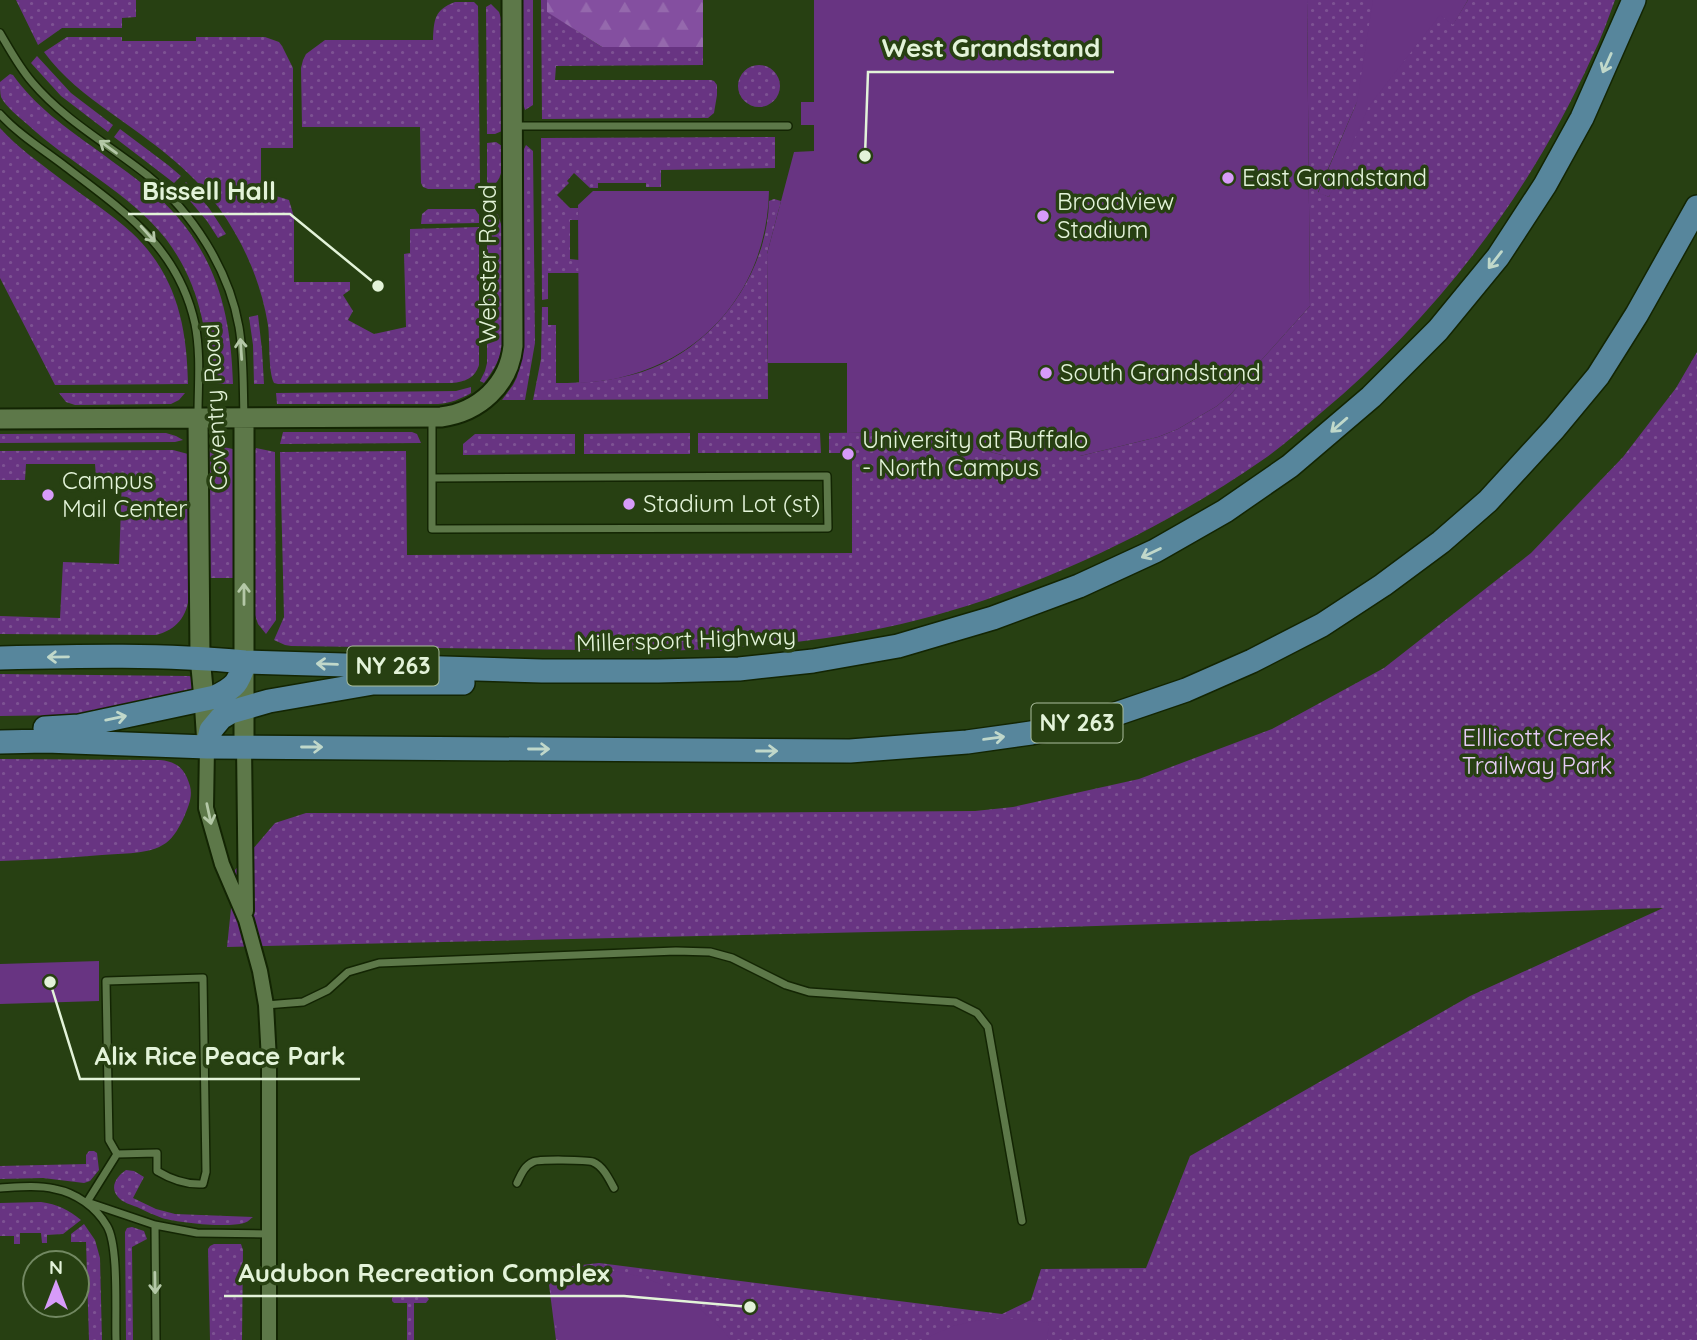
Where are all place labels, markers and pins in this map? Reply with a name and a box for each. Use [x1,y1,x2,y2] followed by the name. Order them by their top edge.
[868,25,1114,72] callout: West Grandstand
[1242,162,1427,192] place label: East Grandstand
[128,167,290,214] callout: Bissell Hall
[1220,170,1236,186] marker: East Grandstand
[1057,186,1174,244] place label: Broadview Stadium
[1035,208,1051,224] marker: Broadview Stadium
[1060,357,1261,387] place label: South Grandstand
[1038,365,1054,381] marker: South Grandstand
[862,424,1088,482] place label: University at Buffalo - North Campus
[840,446,856,462] marker: University at Buffalo - North Campus
[62,465,188,523] place label: Campus Mail Center
[40,487,56,503] marker: Campus Mail Center
[643,488,820,518] place label: Stadium Lot (st)
[621,496,637,512] marker: Stadium Lot (st)
[80,1032,360,1079] callout: Alix Rice Peace Park
[224,1249,624,1296] callout: Audubon Recreation Complex

